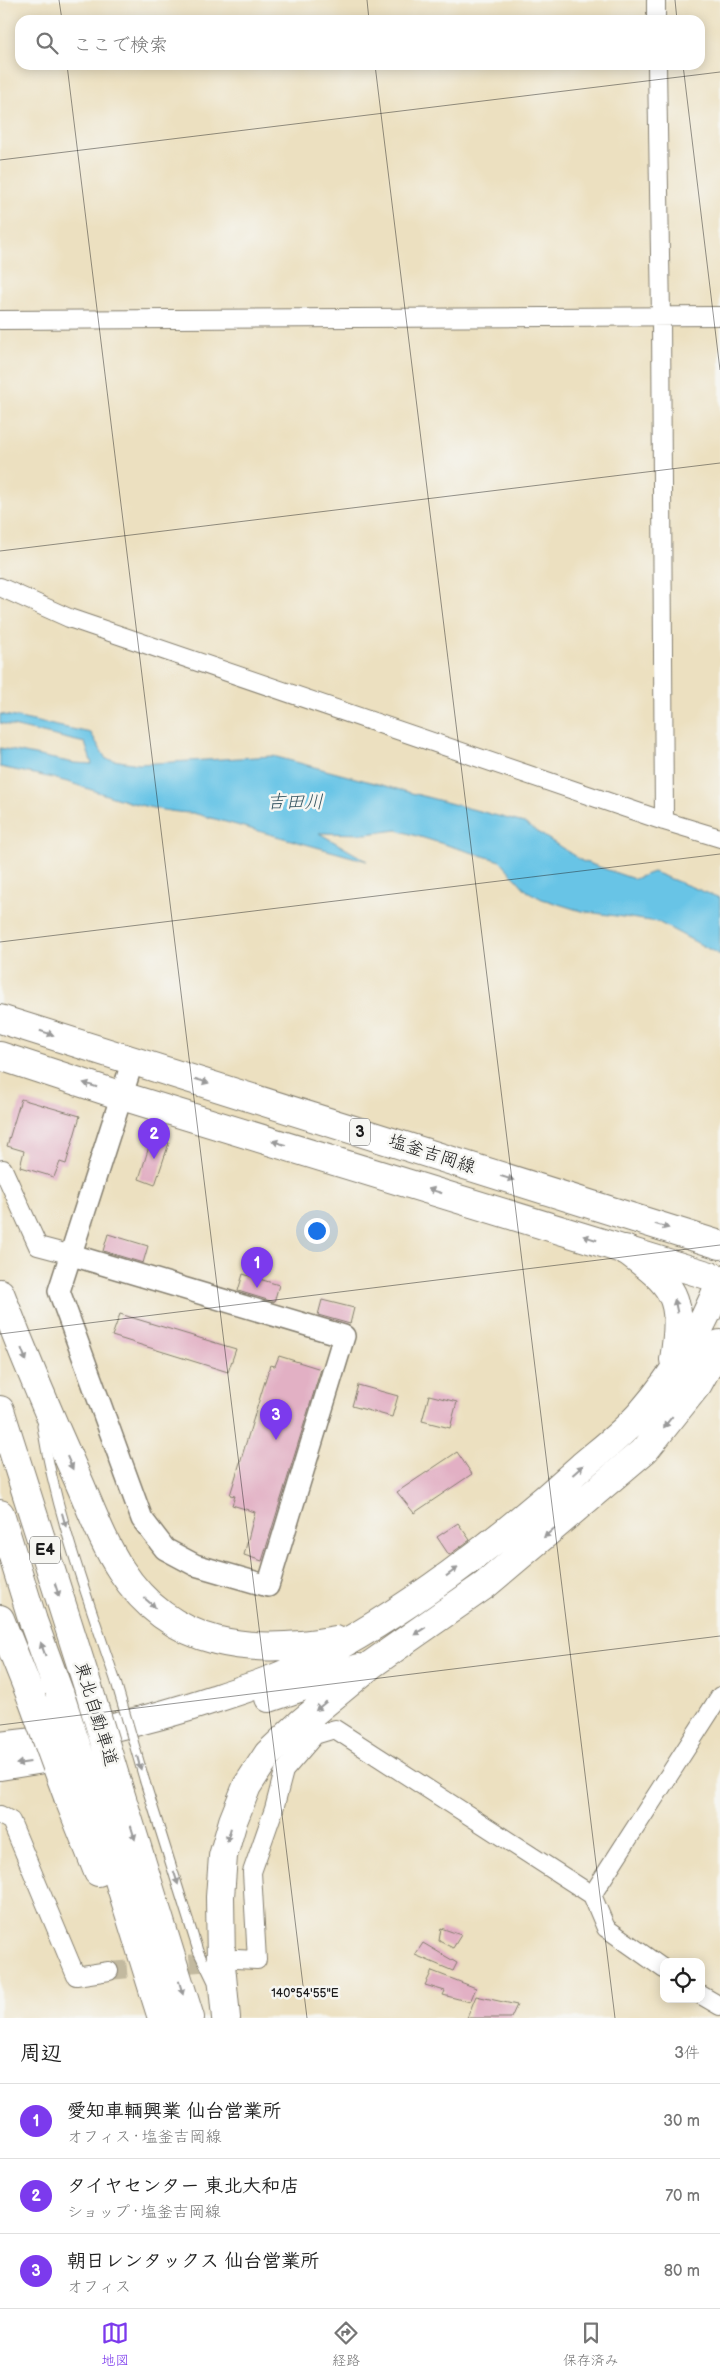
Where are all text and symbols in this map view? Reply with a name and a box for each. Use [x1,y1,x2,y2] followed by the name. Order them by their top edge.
[15,15,705,70] search box
[33,29,61,57] icon: search
[73,34,168,57] text: ここで検索
[266,791,324,814] water label: 吉田川
[39,1030,54,1038] one-way arrow
[195,1078,210,1086] one-way arrow
[83,1081,98,1088] one-way arrow
[138,1118,170,1159] pin: 2
[350,1118,370,1146] road number: 3
[386,1130,478,1178] street label: 塩釜吉岡線
[271,1139,286,1147] one-way arrow
[500,1174,515,1182] one-way arrow
[427,1186,442,1194] one-way arrow
[304,1218,330,1244] your location
[655,1223,670,1231] one-way arrow
[582,1234,597,1242] one-way arrow
[241,1247,273,1288] pin: 1
[672,1298,680,1313] one-way arrow
[20,1348,28,1363] one-way arrow
[260,1399,292,1440] pin: 3
[662,1415,673,1428] one-way arrow
[67,1456,75,1470] one-way arrow
[572,1464,584,1476] one-way arrow
[61,1512,69,1527] one-way arrow
[543,1527,556,1538] one-way arrow
[30,1536,60,1564] road number: E4
[445,1567,459,1577] one-way arrow
[54,1582,62,1597] one-way arrow
[143,1598,156,1609] one-way arrow
[413,1626,427,1636] one-way arrow
[39,1641,47,1656] one-way arrow
[70,1659,122,1769] street label: 東北自動車道
[315,1701,328,1712] one-way arrow
[136,1755,144,1770] one-way arrow
[15,1759,31,1767] one-way arrow
[129,1825,137,1840] one-way arrow
[225,1828,233,1843] one-way arrow
[172,1871,180,1886] one-way arrow
[660,1958,705,2003] map controls
[660,1958,705,2003] button: locate
[177,1981,185,1996] one-way arrow
[271,1986,339,2001] text: 140°54'55"E
[20,2041,62,2066] text: 周辺
[674,2044,700,2063] text: 3件
[67,2100,281,2123] text: 愛知車輌興業 仙台営業所
[33,2112,39,2131] text: 1
[663,2112,700,2131] text: 30 m
[67,2128,221,2147] text: オフィス · 塩釜吉岡線
[67,2175,299,2198] text: タイヤセンター 東北大和店
[31,2187,41,2206] text: 2
[665,2187,700,2206] text: 70 m
[67,2203,221,2222] text: ショップ · 塩釜吉岡線
[67,2250,319,2273] text: 朝日レンタックス 仙台営業所
[31,2262,41,2281] text: 3
[664,2262,700,2281] text: 80 m
[67,2278,131,2297] text: オフィス
[101,2319,129,2369] tab: 地図
[332,2319,360,2369] tab: 経路
[563,2319,619,2369] tab: 保存済み

